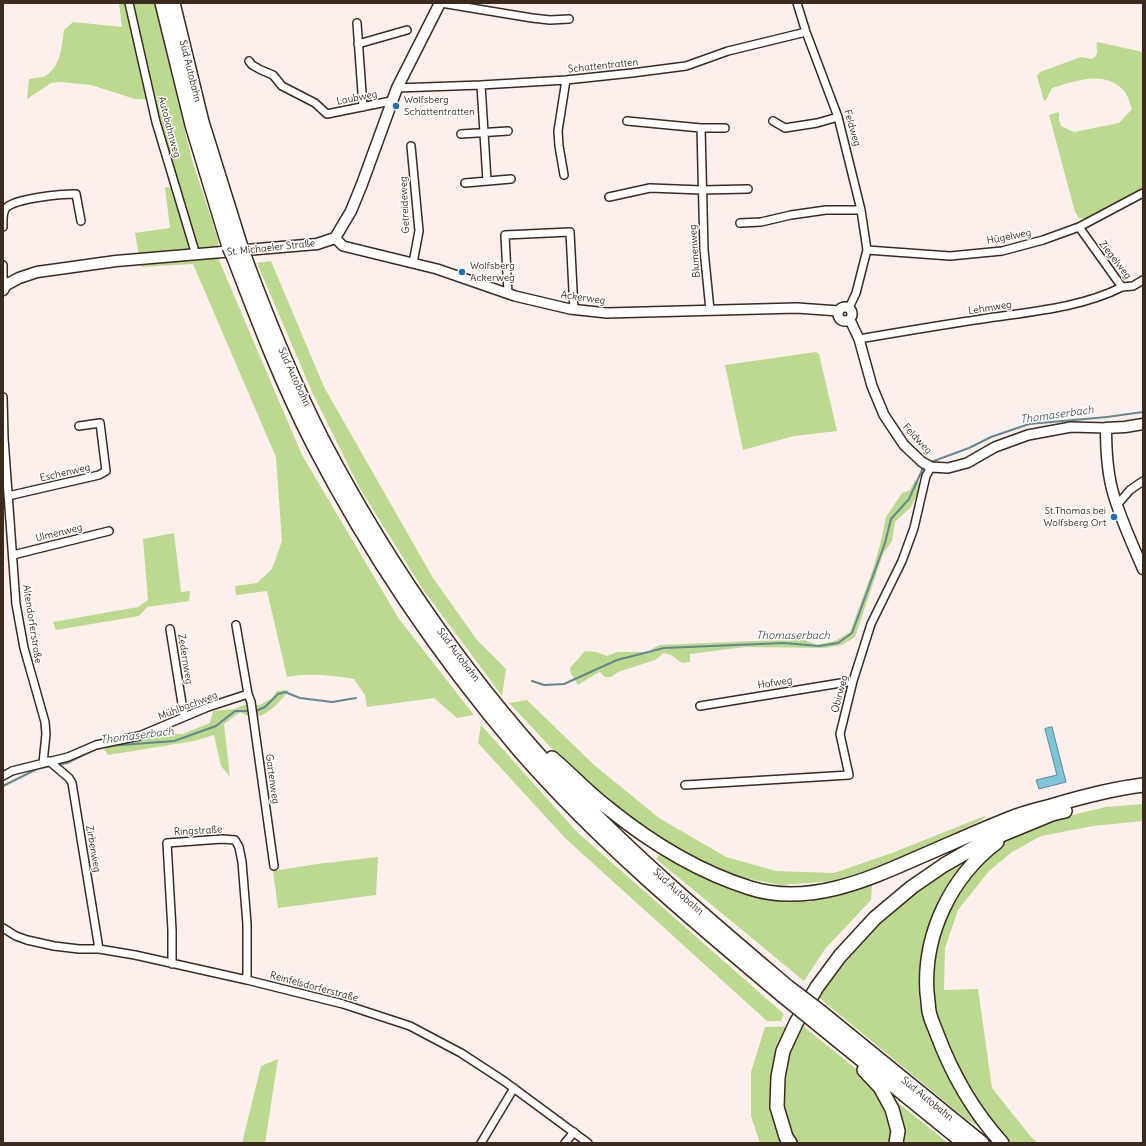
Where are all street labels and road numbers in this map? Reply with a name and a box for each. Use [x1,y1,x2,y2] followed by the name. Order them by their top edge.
[176,39,204,103] street label: Süd Autobahn
[567,56,639,76] street label: Schattentratten
[336,88,378,108] street label: Laubweg
[155,95,183,159] street label: Autobahnweg
[841,108,863,148] street label: Feldweg
[398,176,412,234] street label: Getreideweg
[687,224,703,278] street label: Blumenweg
[986,227,1032,247] street label: Hügelweg
[226,237,316,259] street label: St. Michaeler Straße
[1096,238,1134,282] street label: Ziegelweg
[560,289,606,307] street label: Ackerweg
[967,299,1013,317] street label: Lehmweg
[275,346,313,408] street label: Süd Autobahn
[900,421,934,457] street label: Feldweg
[39,461,91,485] street label: Eschenweg
[34,521,84,545] street label: Ulmenweg
[20,584,44,664] street label: Altendorferstraße
[434,626,482,684] street label: Süd Autobahn
[175,633,195,685] street label: Zedernweg
[757,674,793,692] street label: Hofweg
[829,674,851,714] street label: Obirweg
[157,689,219,723] street label: Mühlbachweg
[263,753,281,805] street label: Gartenweg
[174,824,222,838] street label: Ringstraße
[83,825,103,873] street label: Zirbenweg
[650,866,706,918] street label: Süd Autobahn
[268,969,360,1005] street label: Reinfelsdorferstraße
[898,1074,956,1124] street label: Süd Autobahn

